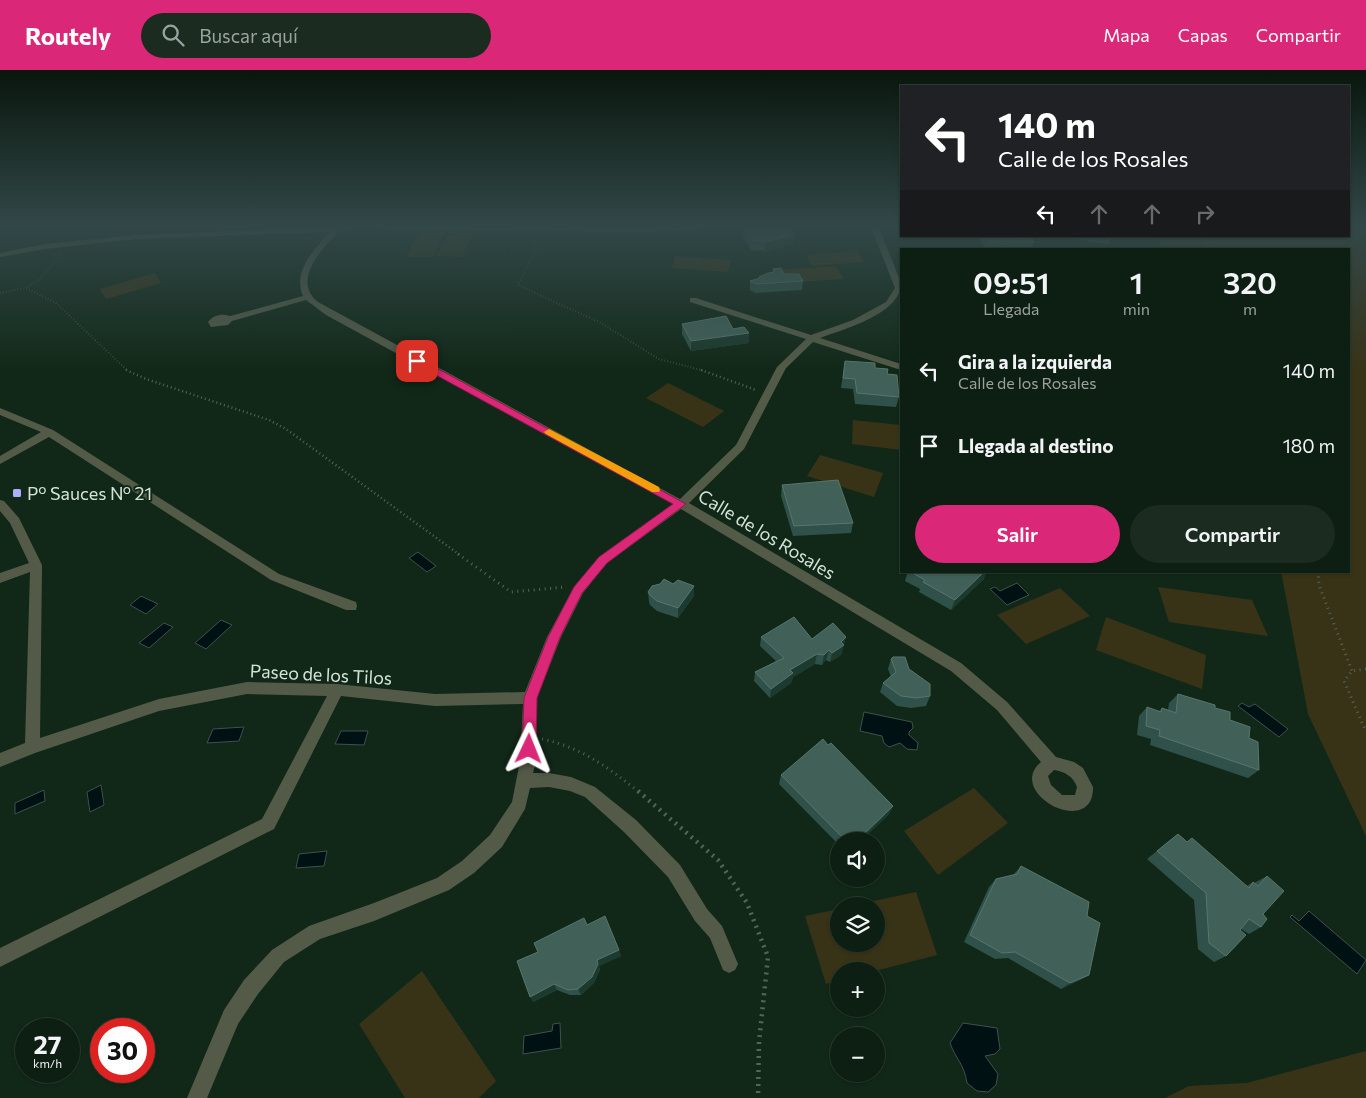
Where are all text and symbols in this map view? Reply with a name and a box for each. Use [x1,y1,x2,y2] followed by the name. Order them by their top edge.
[141,13,491,58] search box
[25,21,111,50] text: Routely
[159,21,187,49] icon: search
[199,24,298,47] text: Buscar aquí
[1103,24,1150,46] text: Mapa
[1178,24,1228,46] text: Capas
[1256,24,1341,46] text: Compartir
[998,102,1096,145] text: 140 m
[915,105,980,170] icon: left
[998,145,1189,172] text: Calle de los Rosales
[1032,200,1060,228] icon: left
[1085,200,1113,228] icon: ahead
[1138,200,1166,228] icon: ahead
[1191,200,1219,228] icon: right
[973,263,1050,300] text: 09:51
[1130,263,1143,300] text: 1
[1223,263,1277,300] text: 320
[983,299,1039,318] text: Llegada
[1123,299,1150,318] text: min
[1243,299,1257,318] text: m
[396,340,438,382] pin
[403,347,431,375] icon: arrive
[958,350,1112,373] text: Gira a la izquierda
[915,357,943,385] icon: left
[1283,359,1335,382] text: 140 m
[958,373,1097,392] text: Calle de los Rosales
[915,432,943,460] icon: arrive
[958,434,1114,457] text: Llegada al destino
[1283,434,1335,457] text: 180 m
[27,482,152,504] place label: Pº Sauces Nº 21
[695,484,839,584] street label: Calle de los Rosales
[11,487,23,499] marker: Pº Sauces Nº 21
[915,505,1120,563] button: Salir
[1130,505,1335,563] button: Compartir
[249,659,393,689] street label: Paseo de los Tilos
[502,722,554,774] position arrow
[830,832,885,1082] map controls
[830,832,885,887] button: sound
[830,897,885,952] button: layers
[830,962,885,1017] button: +
[90,1018,155,1083] speed limit sign: 30
[830,1027,885,1082] button: −
[34,1029,61,1059] text: 27
[33,1056,62,1070] text: km/h

